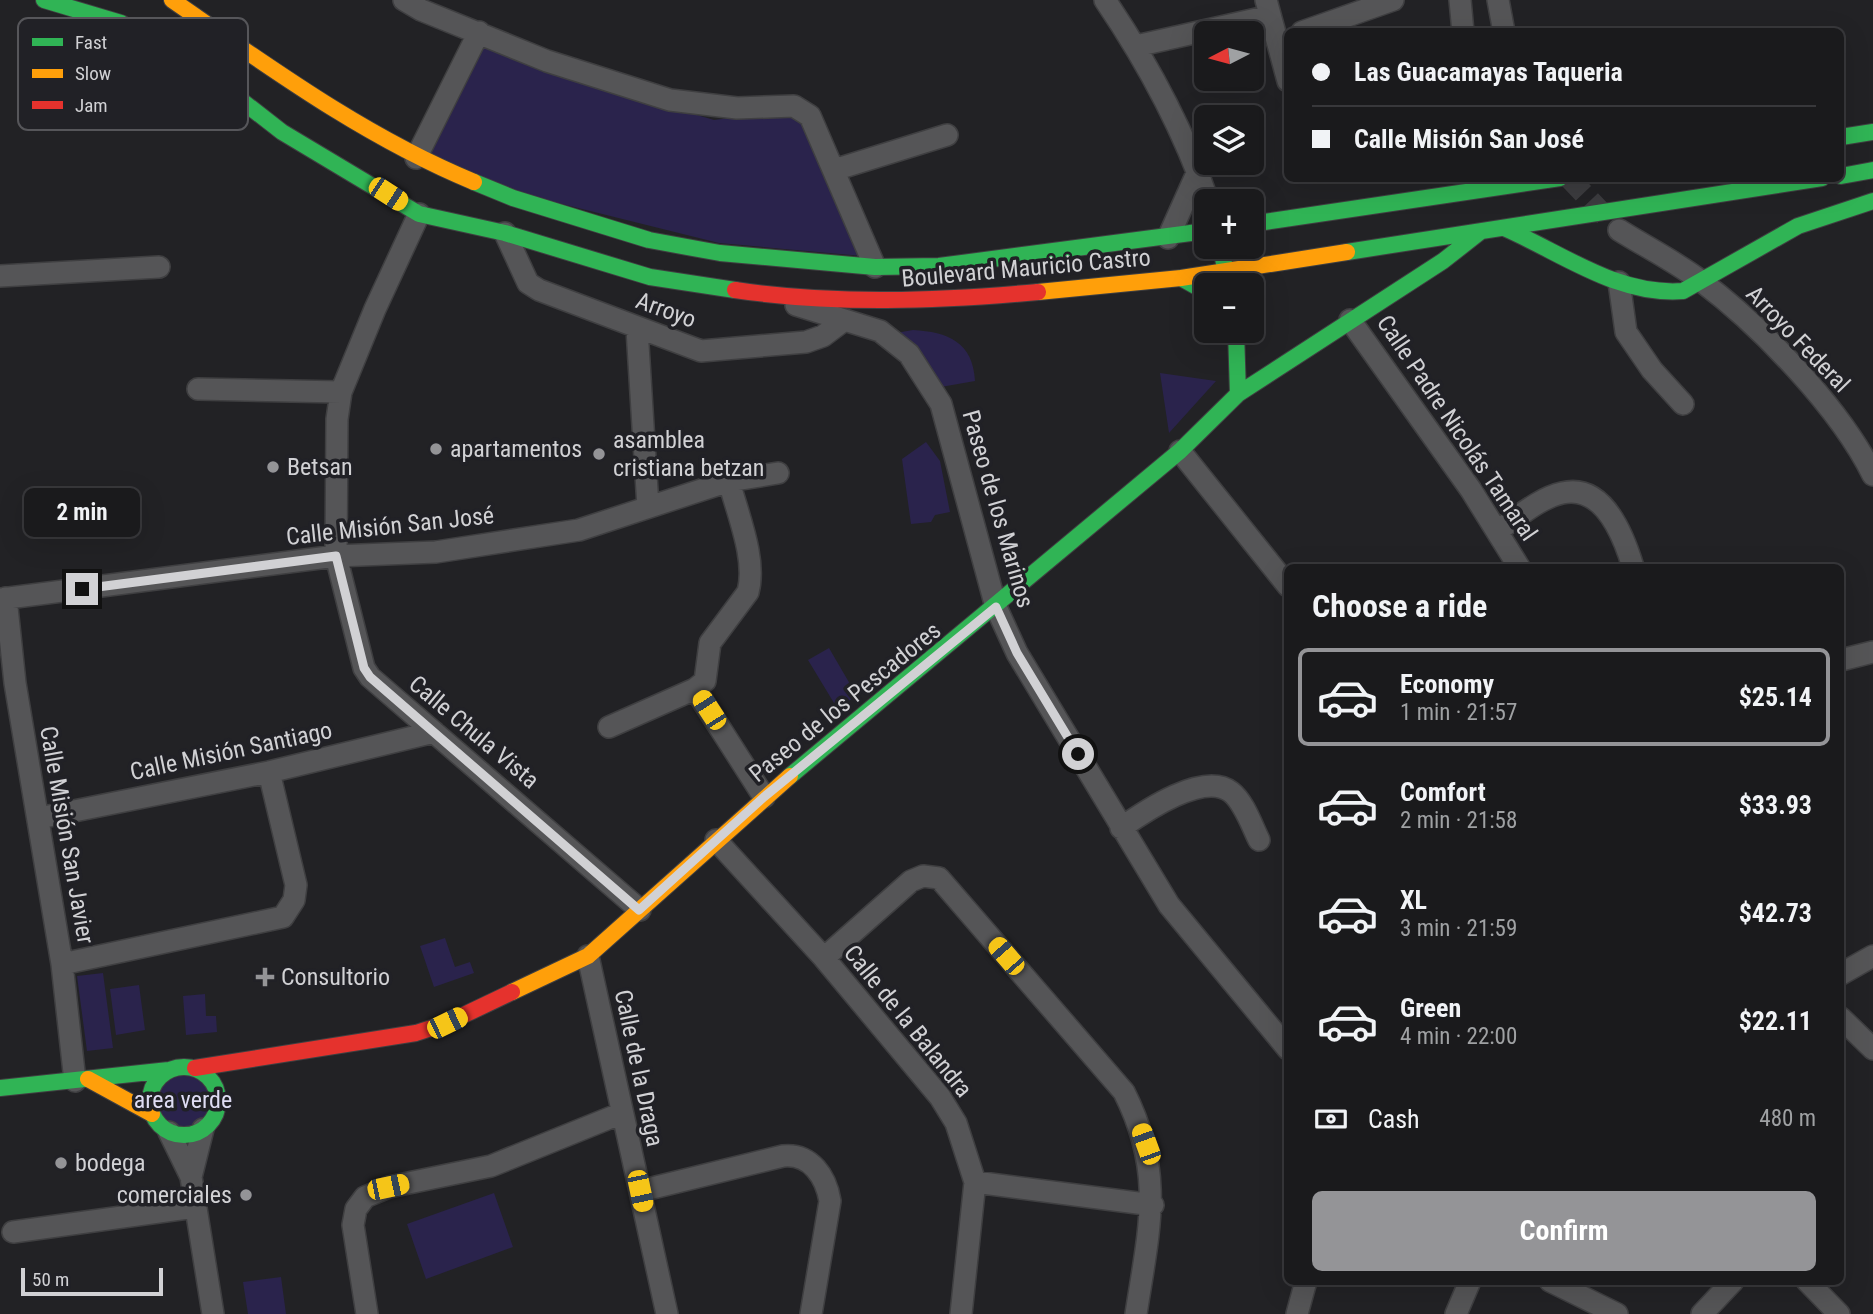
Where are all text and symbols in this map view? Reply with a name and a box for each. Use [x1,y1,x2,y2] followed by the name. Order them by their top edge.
[18,18,248,130] legend
[1194,21,1264,91] north arrow
[1194,21,1264,343] map controls
[75,31,107,54] text: Fast
[1354,57,1623,87] text: Las Guacamayas Taqueria
[75,62,111,85] text: Slow
[75,94,108,117] text: Jam
[1194,105,1264,175] button: layers
[1354,124,1584,154] text: Calle Misión San José
[365,174,412,214] car
[1194,189,1264,259] button: +
[900,243,1152,293] street label: Boulevard Mauricio Castro
[1194,273,1264,343] button: −
[1740,280,1856,398] street label: Arroyo Federal
[632,286,700,334] street label: Arroyo
[1371,310,1543,546] street label: Calle Padre Nicolás Tamaral
[956,407,1040,611] street label: Paseo de los Marinos
[613,426,764,482] place label: asamblea cristiana betzan
[450,435,582,463] place label: apartamentos
[428,441,444,457] marker: apartamentos
[591,446,607,462] marker: asamblea cristiana betzan
[287,453,353,481] place label: Betsan
[265,459,281,475] marker: Betsan
[24,488,140,536] callout: 2 min
[56,499,108,526] text: 2 min
[285,501,495,551] street label: Calle Misión San José
[66,573,98,605] route end
[1312,587,1487,625] text: Choose a ride
[744,616,946,788] street label: Paseo de los Pescadores
[1316,666,1379,729] icon: car
[1400,669,1494,699] text: Economy
[403,670,545,794] street label: Calle Chula Vista
[1739,682,1812,712] text: $25.14
[689,687,730,733] car
[1400,699,1517,726] text: 1 min · 21:57
[127,716,335,786] street label: Calle Misión Santiago
[34,724,100,946] street label: Calle Misión San Javier
[1062,738,1094,770] route start
[1316,774,1379,837] icon: car
[1400,777,1486,807] text: Comfort
[1739,790,1812,820] text: $33.93
[1400,807,1517,834] text: 2 min · 21:58
[1316,882,1379,945] icon: car
[1400,885,1427,915] text: XL
[1739,898,1812,928] text: $42.73
[1400,915,1517,942] text: 3 min · 21:59
[985,933,1028,979] car
[838,939,978,1103] street label: Calle de la Balandra
[281,963,390,991] place label: Consultorio
[255,967,275,987] marker: Consultorio
[609,987,669,1149] street label: Calle de la Draga
[1316,990,1379,1053] icon: car
[1400,993,1461,1023] text: Green
[424,1004,471,1042] car
[1739,1006,1812,1036] text: $22.11
[1400,1023,1517,1050] text: 4 min · 22:00
[134,1086,232,1114] park label: area verde
[1312,1100,1350,1138] icon: cash
[1368,1104,1420,1134] text: Cash
[1759,1105,1816,1132] text: 480 m
[1129,1121,1164,1167] car
[75,1149,145,1177] place label: bodega
[53,1155,69,1171] marker: bodega
[626,1168,655,1214] car
[366,1172,411,1202] car
[117,1181,232,1209] place label: comerciales
[238,1187,254,1203] marker: comerciales
[1312,1191,1816,1271] button: Confirm
[21,1265,163,1297] scale bar
[32,1268,69,1291] text: 50 m

